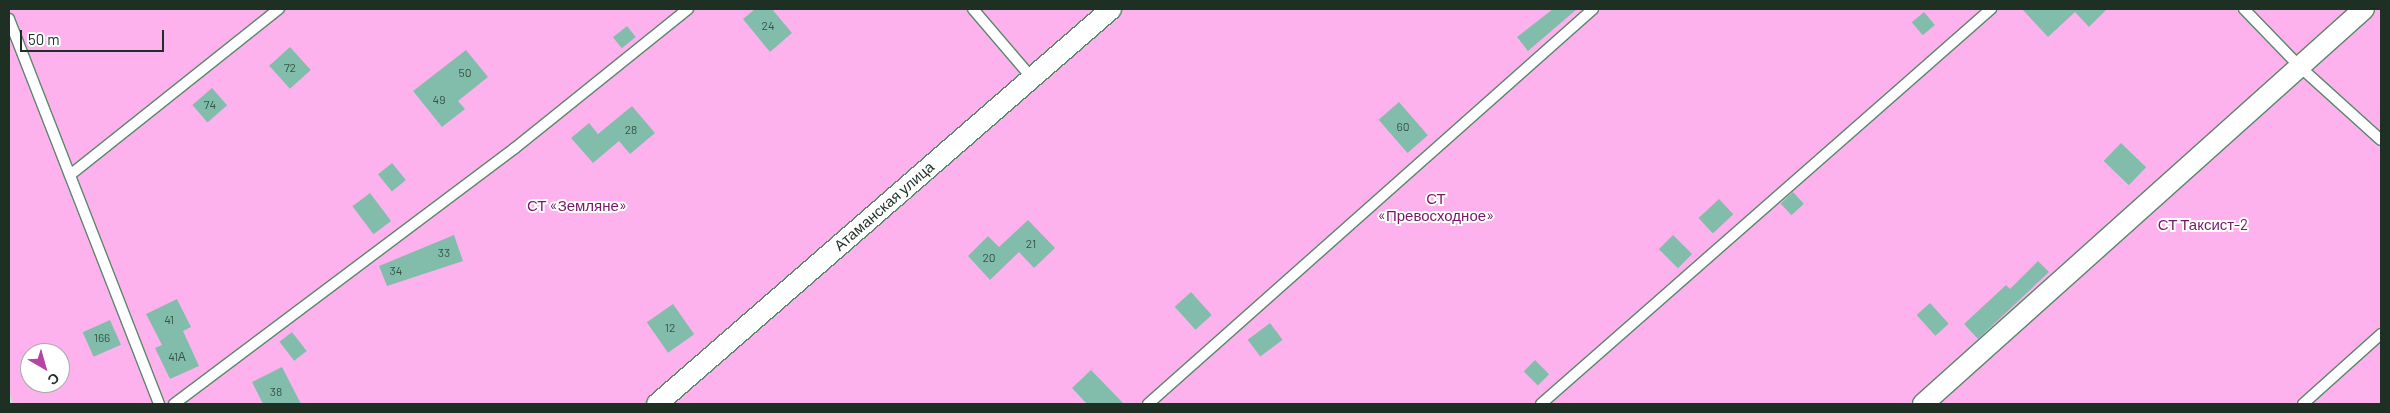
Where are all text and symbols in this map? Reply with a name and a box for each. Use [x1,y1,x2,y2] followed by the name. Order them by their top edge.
[761,19,775,33] house number: 24
[22,20,166,52] scale bar
[28,30,60,48] text: 50 m
[284,61,296,75] house number: 72
[459,66,471,80] house number: 50
[433,93,445,107] house number: 49
[204,98,216,112] house number: 74
[1397,120,1409,134] house number: 60
[625,123,637,137] house number: 28
[830,158,938,254] street label: Атаманская улица
[1378,189,1494,224] park label: СТ «Превосходное»
[527,197,627,215] park label: СТ «Земляне»
[2158,216,2248,234] park label: СТ Таксист-2
[1026,237,1036,251] house number: 21
[438,246,450,260] house number: 33
[982,251,996,265] house number: 20
[390,264,402,278] house number: 34
[164,313,174,327] house number: 41
[665,321,675,335] house number: 12
[94,331,110,345] house number: 166
[20,343,70,393] north arrow
[168,350,186,364] house number: 41А
[45,370,63,389] text: С
[270,385,282,399] house number: 38

